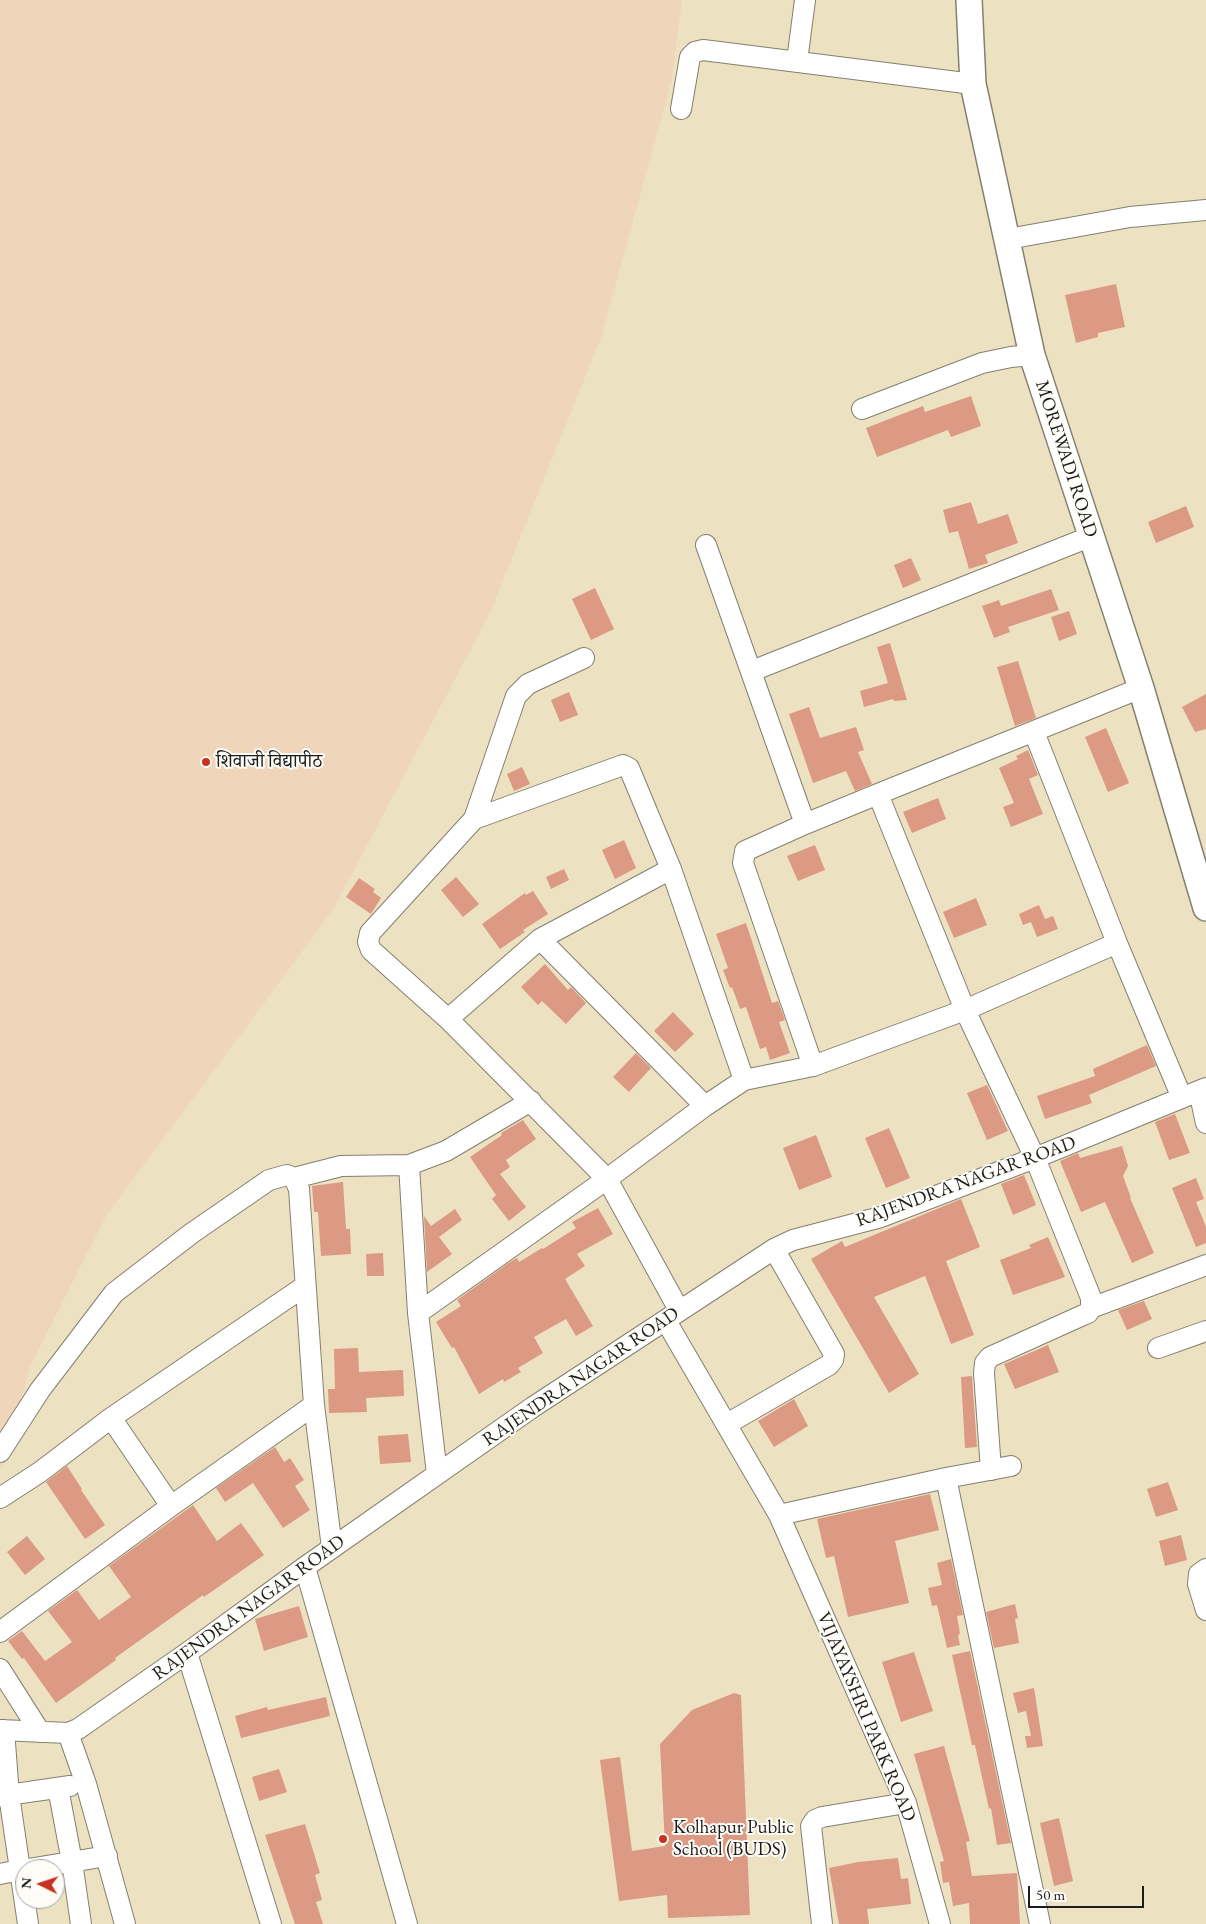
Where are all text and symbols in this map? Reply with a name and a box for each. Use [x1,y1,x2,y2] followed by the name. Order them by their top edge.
[1030,378,1102,540] street label: MOREWADI ROAD
[216,751,322,773] place label: शिवाजी विद्यापीठ
[200,756,212,768] marker: शिवाजी विद्यापीठ
[853,1132,1079,1232] street label: RAJENDRA NAGAR ROAD
[478,1303,684,1451] street label: RAJENDRA NAGAR ROAD
[148,1531,350,1685] street label: RAJENDRA NAGAR ROAD
[811,1609,921,1825] street label: VIJAYAYSHRI PARK ROAD
[673,1817,794,1861] place label: Kolhapur Public School (BUDS)
[657,1833,669,1845] marker: Kolhapur Public School (BUDS)
[15,1859,65,1909] north arrow
[1031,1876,1147,1908] scale bar
[17,1877,35,1889] text: N
[1036,1885,1065,1904] text: 50 m

